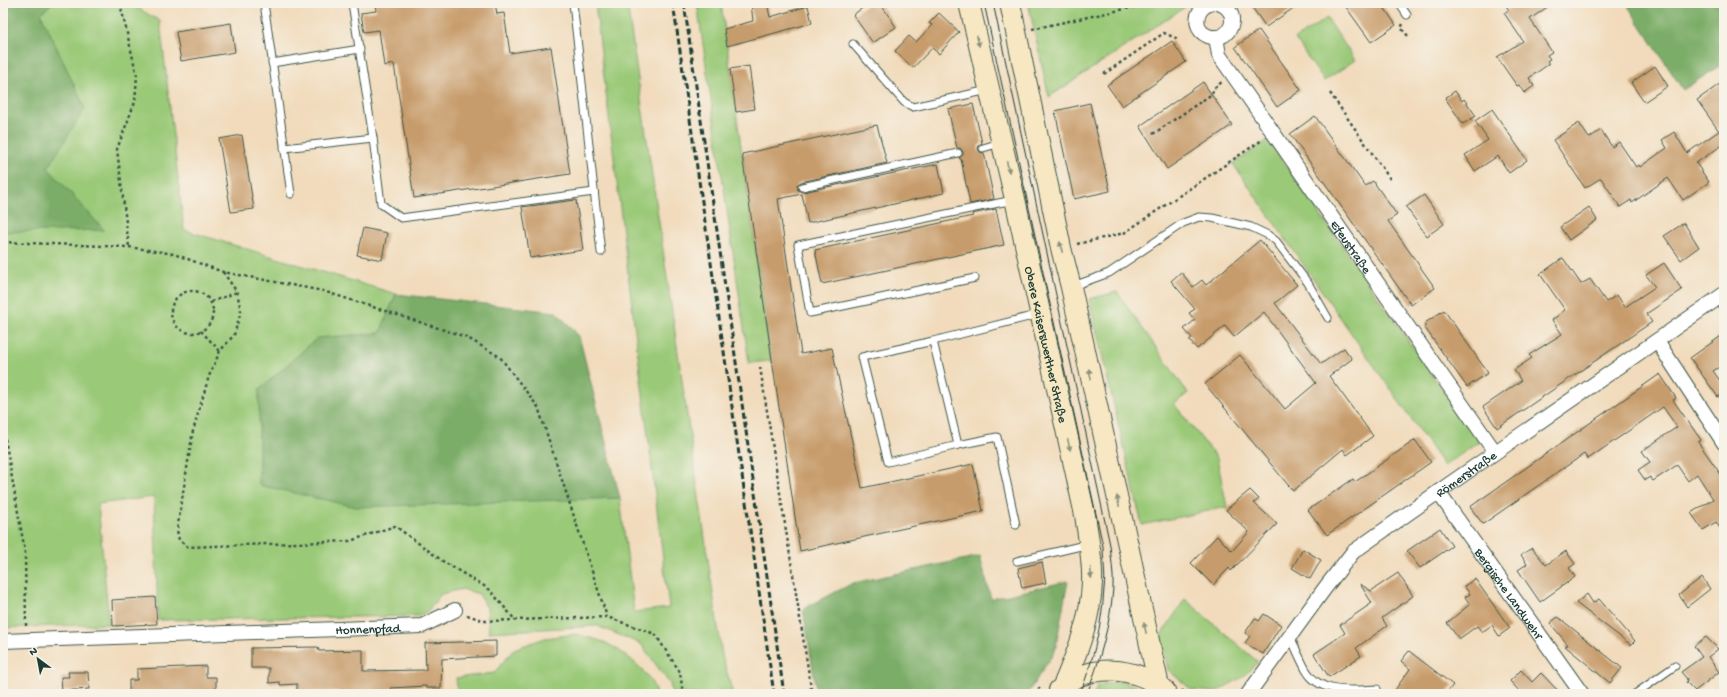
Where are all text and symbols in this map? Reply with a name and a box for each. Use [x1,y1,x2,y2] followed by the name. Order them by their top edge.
[976,35,982,47] one-way arrow
[1005,161,1011,174] one-way arrow
[1326,218,1374,277] street label: Efeustraße
[1057,241,1063,253] one-way arrow
[1020,265,1069,425] street label: Obere Kaiserswerther Straße
[1086,367,1092,380] one-way arrow
[1067,439,1073,451] one-way arrow
[1434,449,1500,501] street label: Römerstraße
[1114,494,1120,507] one-way arrow
[1470,545,1546,644] street label: Bergische Landwehr
[1088,567,1095,579] one-way arrow
[1142,621,1148,634] one-way arrow
[335,622,402,639] street label: Honnenpfad
[18,639,58,679] north arrow
[28,645,40,659] text: N

